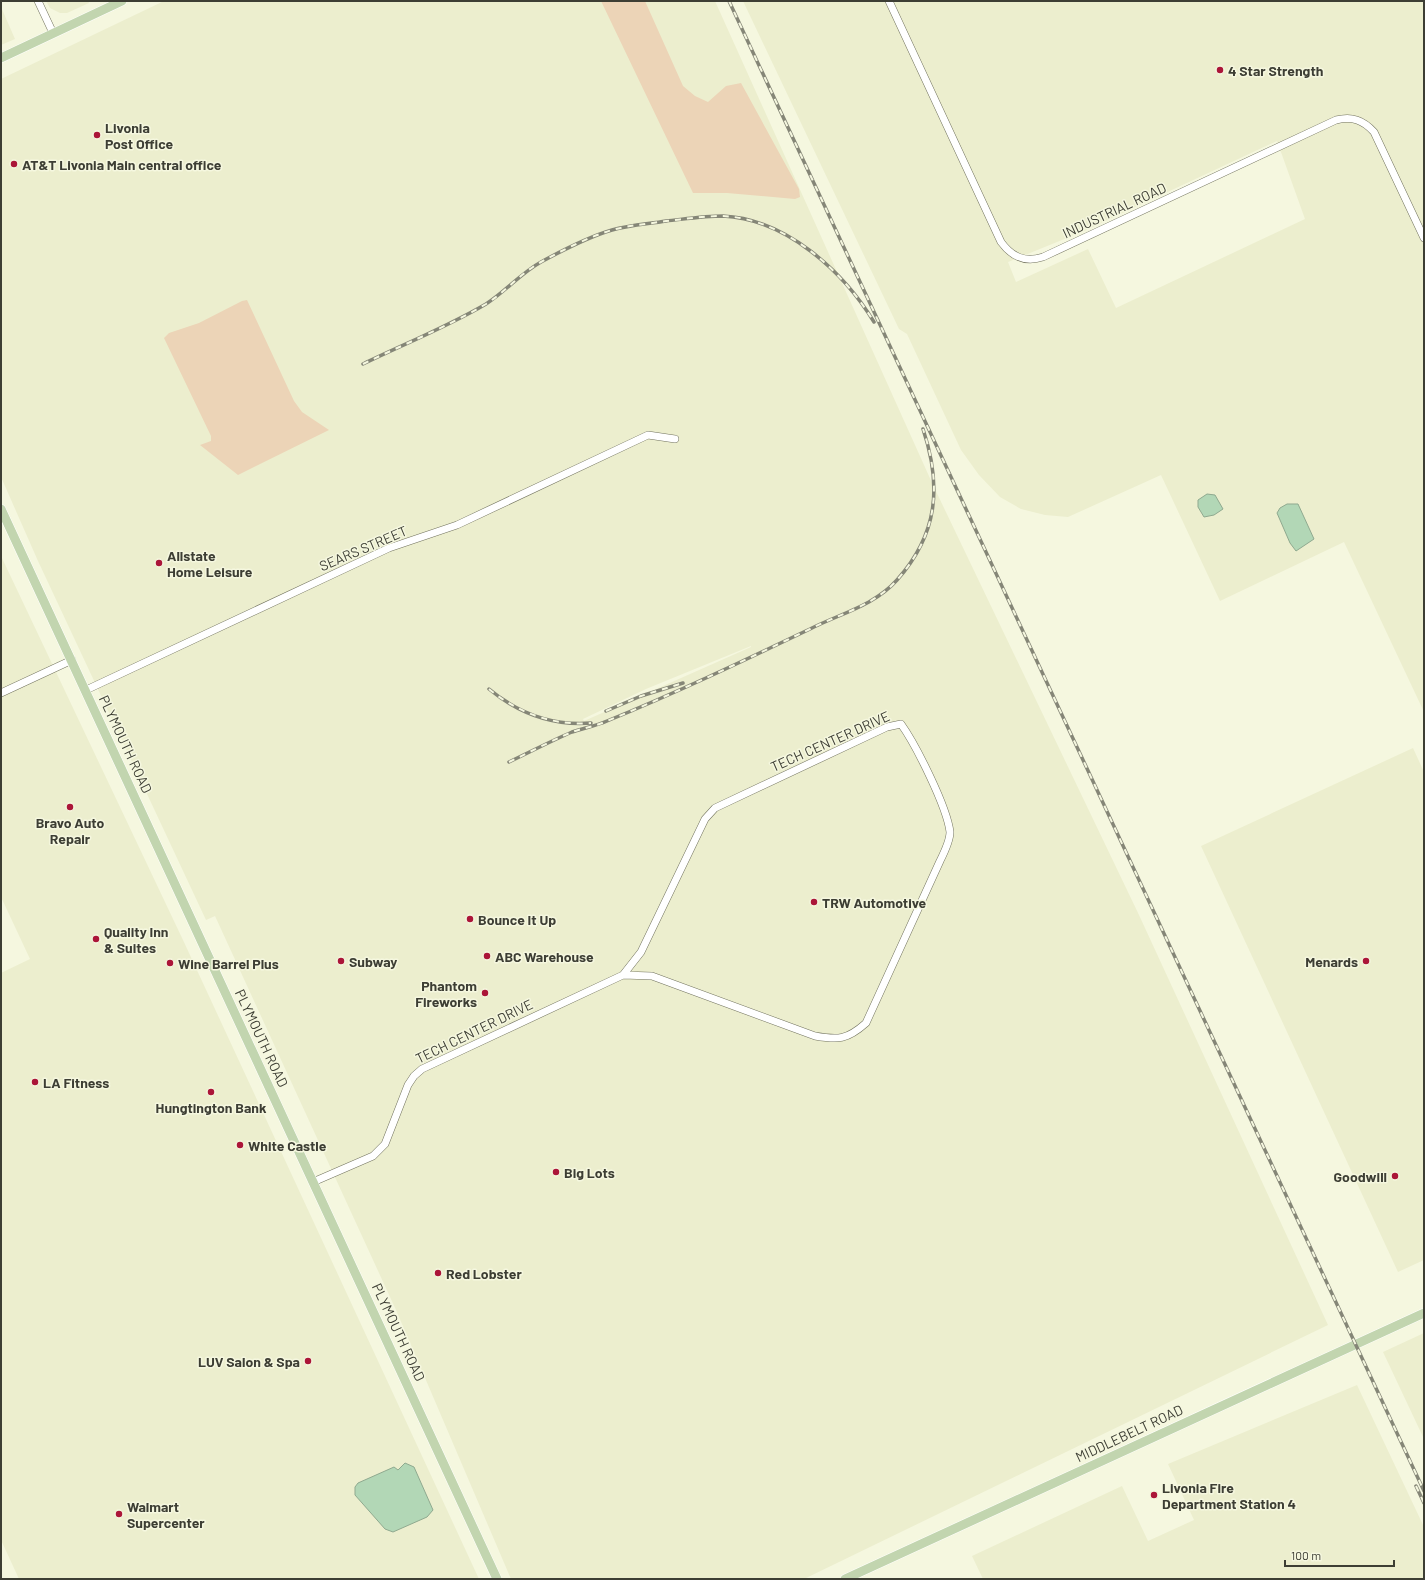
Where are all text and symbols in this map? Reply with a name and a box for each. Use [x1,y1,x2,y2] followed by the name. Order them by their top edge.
[1228,62,1323,79] place label: 4 Star Strength
[1215,65,1225,75] marker: 4 Star Strength
[105,119,174,152] place label: Livonia Post Office
[92,130,102,140] marker: Livonia Post Office
[22,156,222,173] place label: AT&T Livonia Main central office
[9,159,19,169] marker: AT&T Livonia Main central office
[1060,179,1168,241] street label: INDUSTRIAL ROAD
[316,522,410,574] street label: SEARS STREET
[167,547,253,580] place label: Allstate Home Leisure
[154,558,164,568] marker: Allstate Home Leisure
[96,692,156,796] street label: PLYMOUTH ROAD
[768,707,892,775] street label: TECH CENTER DRIVE
[65,802,75,812] marker: Bravo Auto Repair
[36,814,105,847] place label: Bravo Auto Repair
[822,894,927,911] place label: TRW Automotive
[809,897,819,907] marker: TRW Automotive
[478,911,556,928] place label: Bounce It Up
[465,914,475,924] marker: Bounce It Up
[104,923,168,956] place label: Quality Inn & Suites
[91,934,101,944] marker: Quality Inn & Suites
[495,948,594,965] place label: ABC Warehouse
[482,951,492,961] marker: ABC Warehouse
[349,953,397,970] place label: Subway
[1305,953,1358,970] place label: Menards
[178,955,279,972] place label: Wine Barrel Plus
[336,956,346,966] marker: Subway
[1361,956,1371,966] marker: Menards
[165,958,175,968] marker: Wine Barrel Plus
[415,977,477,1010] place label: Phantom Fireworks
[232,986,292,1090] street label: PLYMOUTH ROAD
[480,988,490,998] marker: Phantom Fireworks
[413,995,535,1067] street label: TECH CENTER DRIVE
[43,1074,109,1091] place label: LA Fitness
[30,1077,40,1087] marker: LA Fitness
[206,1087,216,1097] marker: Hungtington Bank
[156,1099,267,1116] place label: Hungtington Bank
[248,1137,327,1154] place label: White Castle
[235,1140,245,1150] marker: White Castle
[564,1164,615,1181] place label: Big Lots
[551,1167,561,1177] marker: Big Lots
[1334,1168,1387,1185] place label: Goodwill
[1390,1171,1400,1181] marker: Goodwill
[446,1265,522,1282] place label: Red Lobster
[433,1268,443,1278] marker: Red Lobster
[369,1280,429,1384] street label: PLYMOUTH ROAD
[198,1353,300,1370] place label: LUV Salon & Spa
[303,1356,313,1366] marker: LUV Salon & Spa
[1073,1401,1185,1465] street label: MIDDLEBELT ROAD
[1162,1479,1296,1512] place label: Livonia Fire Department Station 4
[1149,1490,1159,1500] marker: Livonia Fire Department Station 4
[127,1498,205,1531] place label: Walmart Supercenter
[114,1509,124,1519] marker: Walmart Supercenter
[1285,1542,1394,1568] scale bar
[1291,1548,1321,1562] text: 100 m

